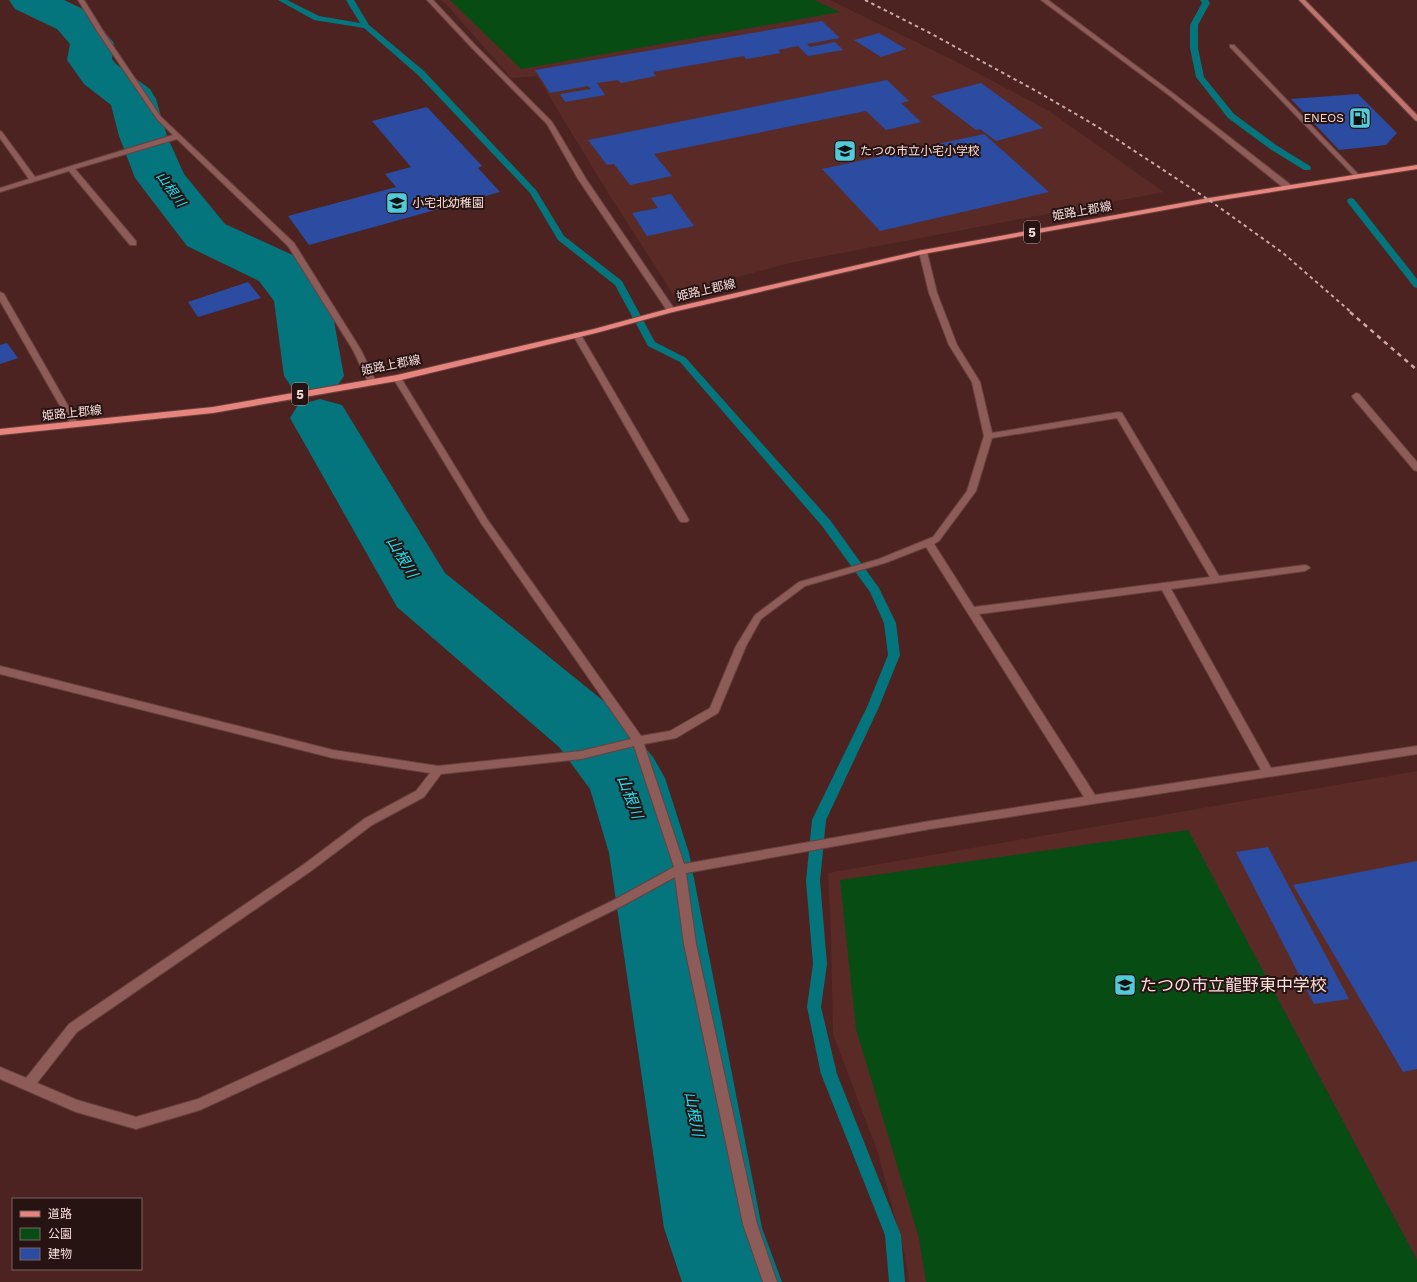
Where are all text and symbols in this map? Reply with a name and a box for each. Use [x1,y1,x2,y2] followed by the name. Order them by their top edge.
[1347,105,1373,131] fuel station icon: ENEOS
[1303,111,1344,125] place label: ENEOS
[832,138,858,164] school or university icon: たつの市立小宅小学校
[860,144,980,158] place label: たつの市立小宅小学校
[153,169,190,211] water label: 山根川
[384,190,410,216] school or university icon: 小宅北幼稚園
[412,196,484,210] place label: 小宅北幼稚園
[1051,199,1113,223] street label: 姫路上郡線
[1024,221,1040,243] road number: 5
[675,276,737,304] street label: 姫路上郡線
[360,352,422,378] street label: 姫路上郡線
[292,383,308,405] road number: 5
[41,403,103,423] street label: 姫路上郡線
[383,533,422,583] water label: 山根川
[614,773,647,823] water label: 山根川
[1112,972,1138,998] school or university icon: たつの市立龍野東中学校
[1140,975,1327,995] place label: たつの市立龍野東中学校
[681,1090,707,1140] water label: 山根川
[12,1198,142,1270] legend
[48,1207,72,1221] text: 道路
[48,1227,72,1241] text: 公園
[48,1247,72,1261] text: 建物

